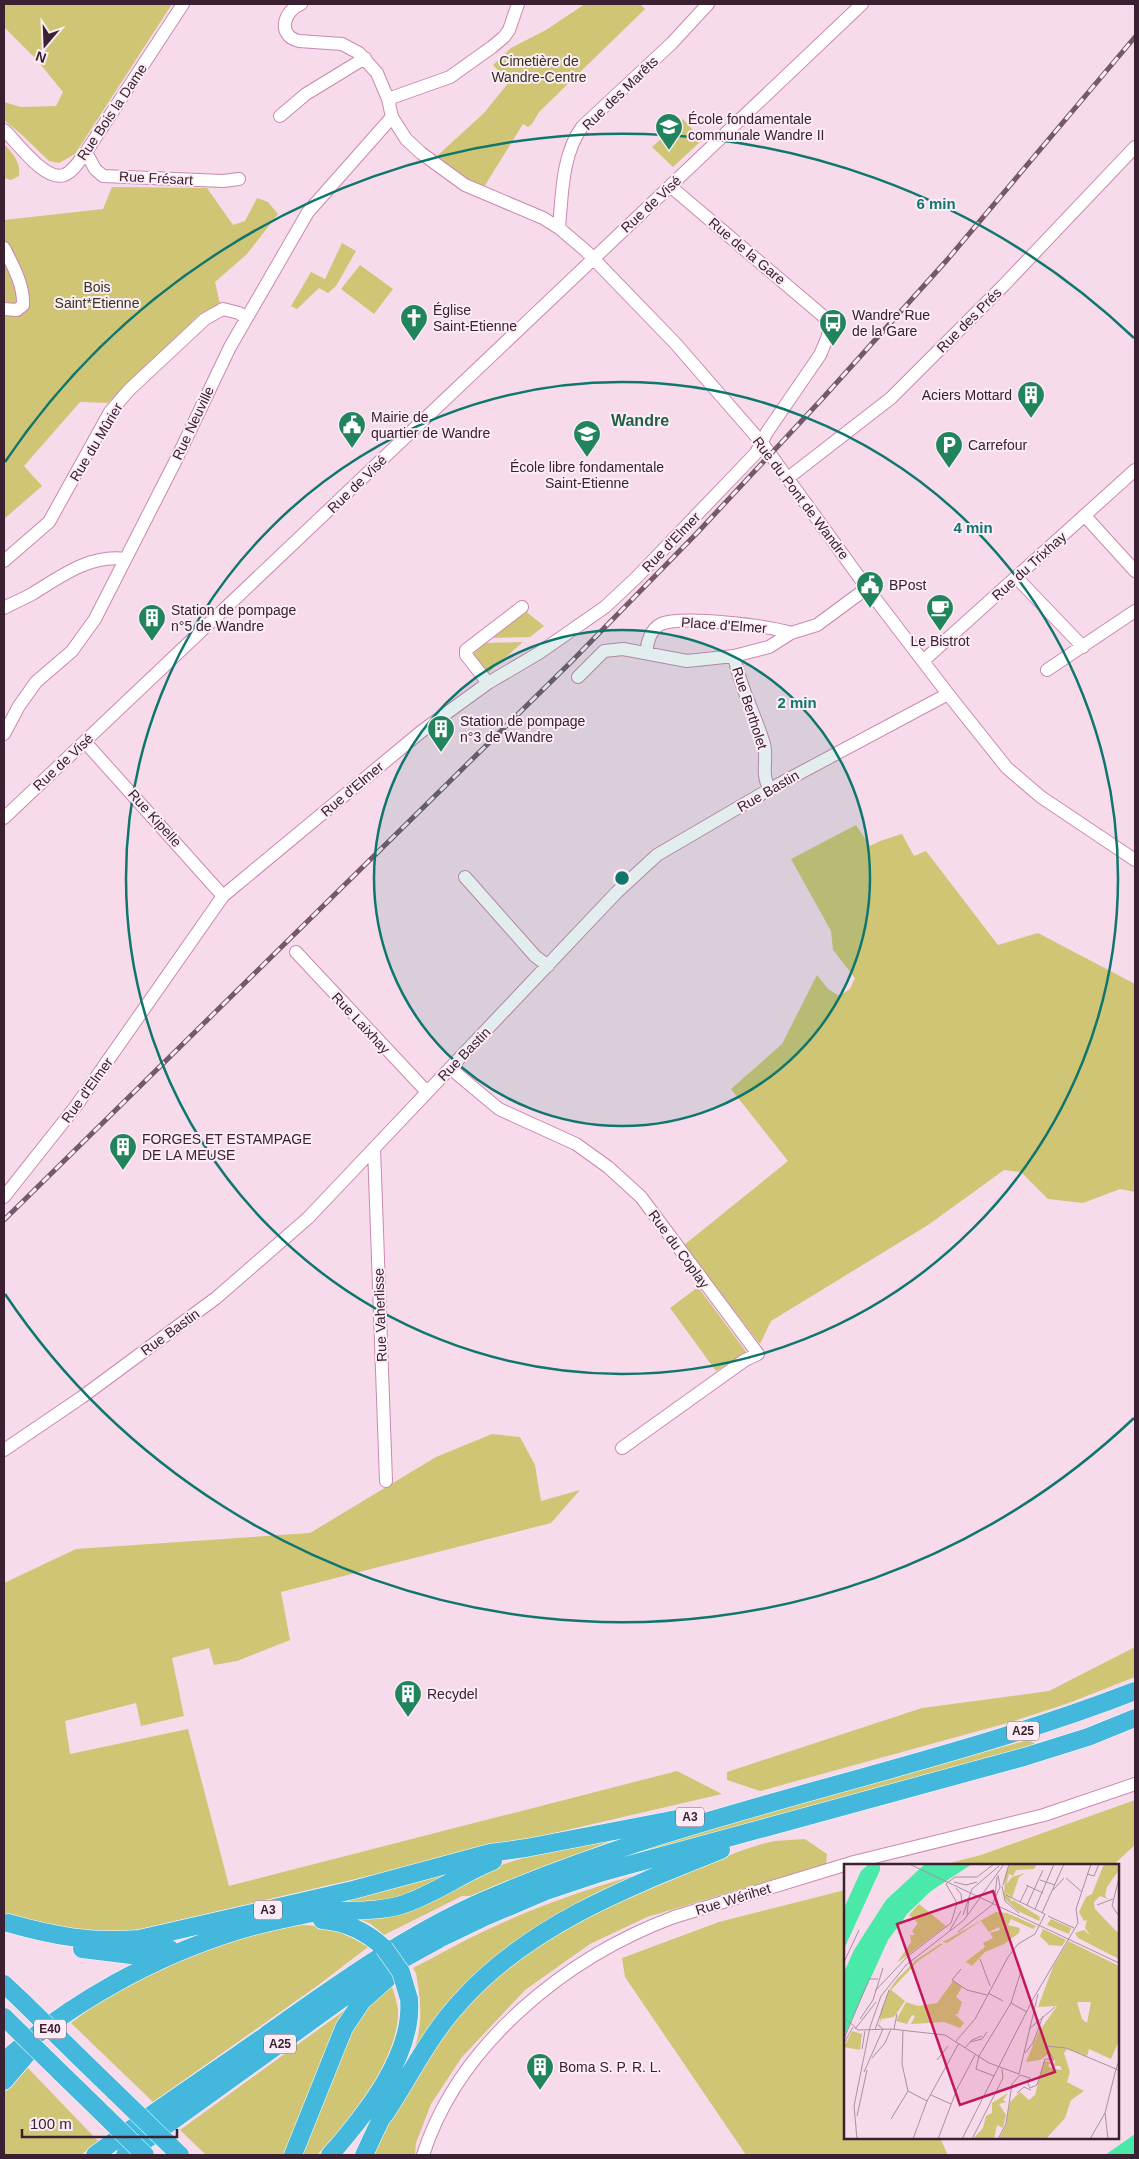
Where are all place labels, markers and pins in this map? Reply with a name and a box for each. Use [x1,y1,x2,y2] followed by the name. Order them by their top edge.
[688,111,824,143] place label: École fondamentale communale Wandre II
[654,112,684,151] school or university icon: École fondamentale communale Wandre II
[433,302,517,334] place label: Église Saint-Etienne
[399,303,429,342] church icon: Église Saint-Etienne
[852,307,930,339] place label: Wandre Rue de la Gare
[818,308,848,347] bus stop icon: Wandre Rue de la Gare
[1016,380,1046,419] building icon: Aciers Mottard
[922,387,1012,403] place label: Aciers Mottard
[371,409,491,441] place label: Mairie de quartier de Wandre
[337,410,367,449] public building icon: Mairie de quartier de Wandre
[572,419,602,458] school or university icon: École libre fondamentale Saint-Etienne
[934,430,964,469] parking icon: Carrefour
[968,437,1027,453] place label: Carrefour
[510,459,664,491] place label: École libre fondamentale Saint-Etienne
[855,570,885,609] public building icon: BPost
[889,577,926,593] place label: BPost
[925,593,955,632] cafe icon: Le Bistrot
[171,602,297,634] place label: Station de pompage n°5 de Wandre
[137,603,167,642] building icon: Station de pompage n°5 de Wandre
[910,633,970,649] place label: Le Bistrot
[460,713,586,745] place label: Station de pompage n°3 de Wandre
[426,714,456,753] building icon: Station de pompage n°3 de Wandre
[613,869,631,887] centre of rings
[142,1131,312,1163] place label: FORGES ET ESTAMPAGE DE LA MEUSE
[108,1132,138,1171] building icon: FORGES ET ESTAMPAGE DE LA MEUSE
[393,1679,423,1718] building icon: Recydel
[427,1686,478,1702] place label: Recydel
[525,2052,555,2091] building icon: Boma S. P. R. L.
[559,2059,661,2075] place label: Boma S. P. R. L.

